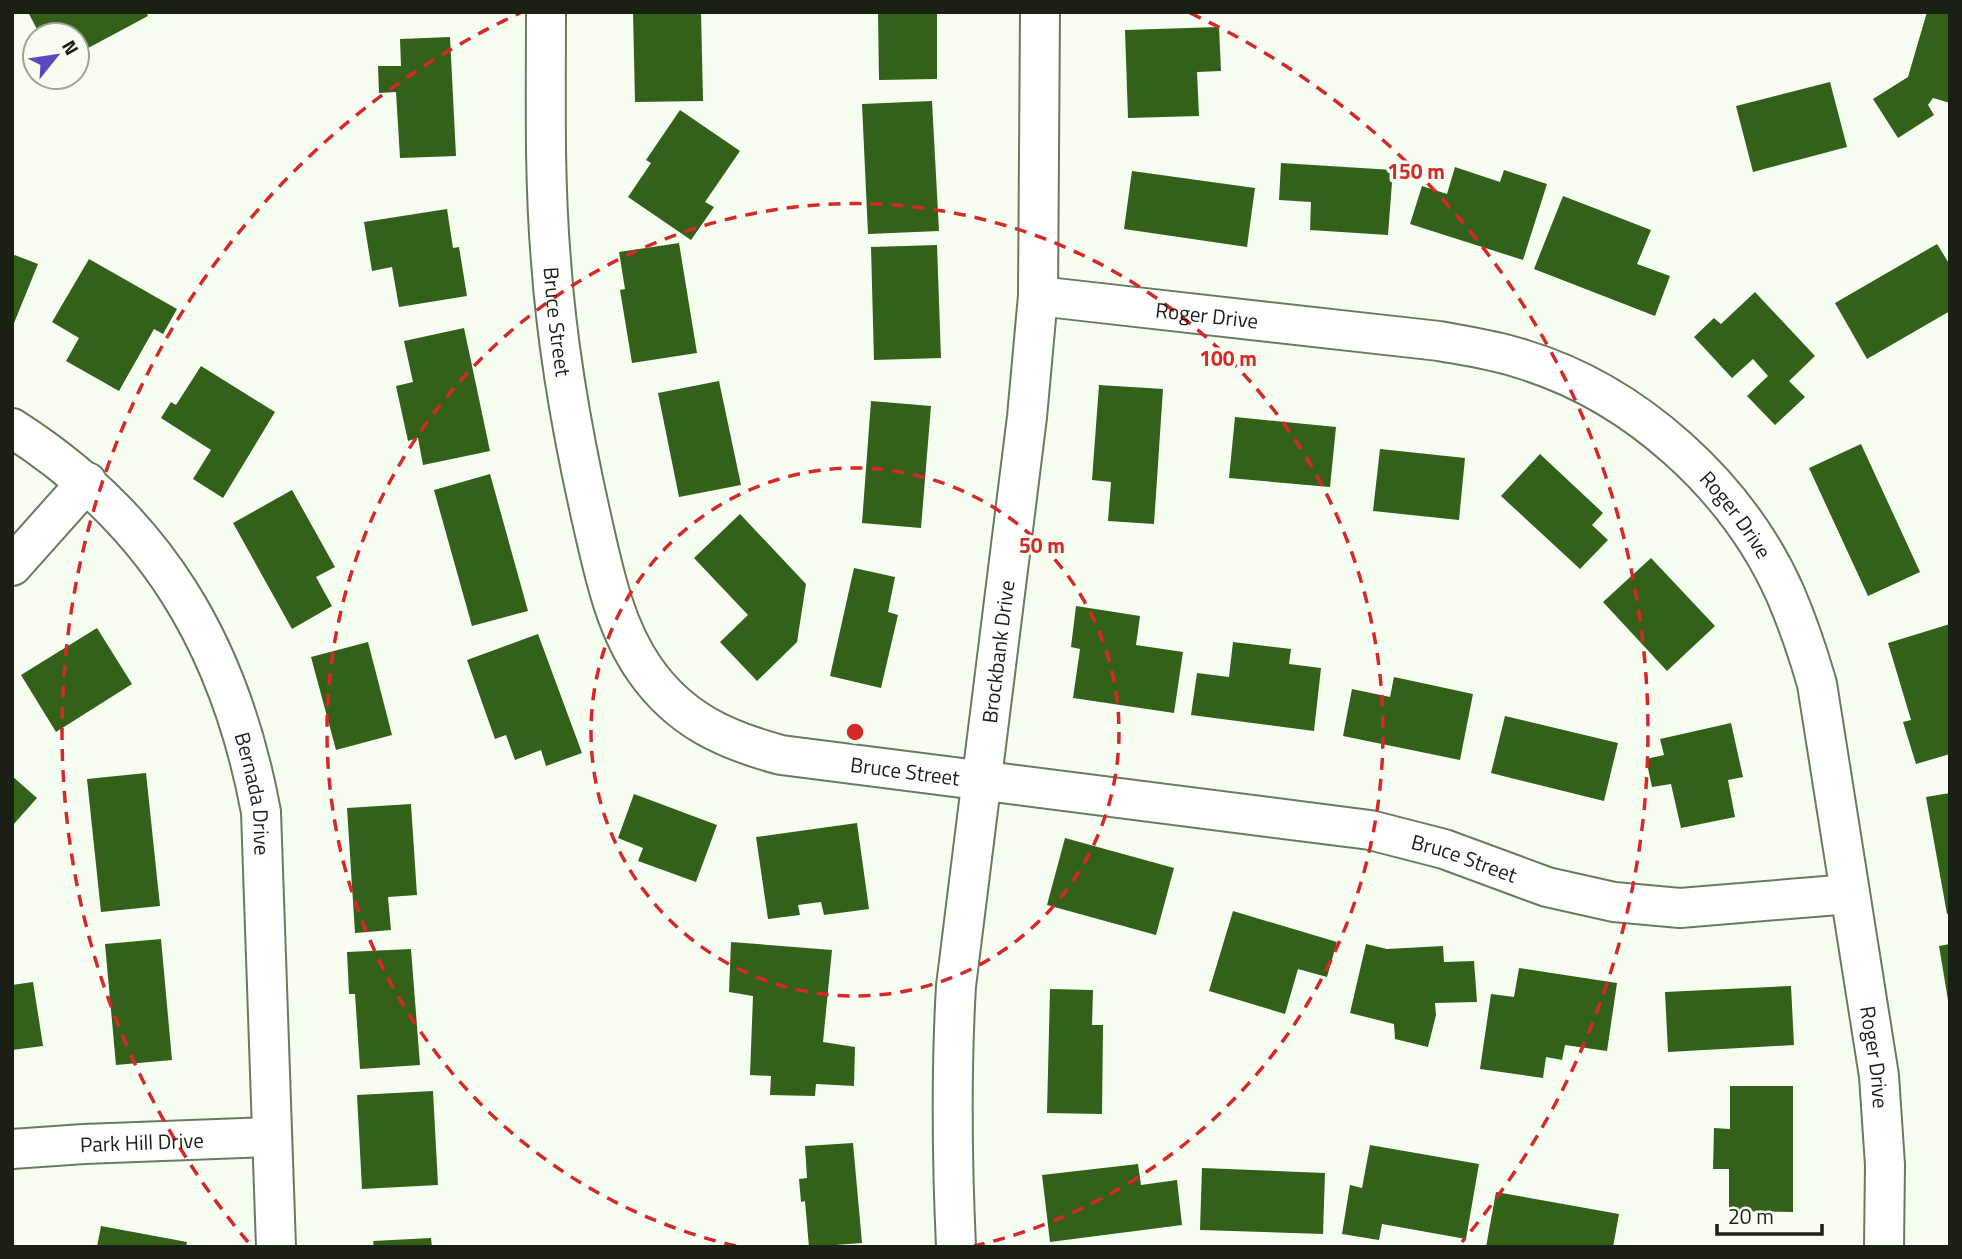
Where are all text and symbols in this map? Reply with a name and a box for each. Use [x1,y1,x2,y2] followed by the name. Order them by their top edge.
[21,21,91,91] north arrow
[55,34,87,60] text: N
[1387,155,1445,187] text: 150 m
[535,266,580,379] street label: Bruce Street
[1154,293,1260,337] street label: Roger Drive
[1199,342,1257,374] text: 100 m
[1693,463,1780,565] street label: Roger Drive
[1019,529,1065,561] text: 50 m
[973,578,1022,725] street label: Brockbank Drive
[843,720,867,744] centre of rings
[227,728,278,856] street label: Bernada Drive
[849,748,962,794] street label: Bruce Street
[1408,825,1522,891] street label: Bruce Street
[1852,1004,1897,1109] street label: Roger Drive
[79,1124,204,1160] street label: Park Hill Drive
[1717,1192,1822,1236] scale bar
[1728,1200,1774,1232] text: 20 m

